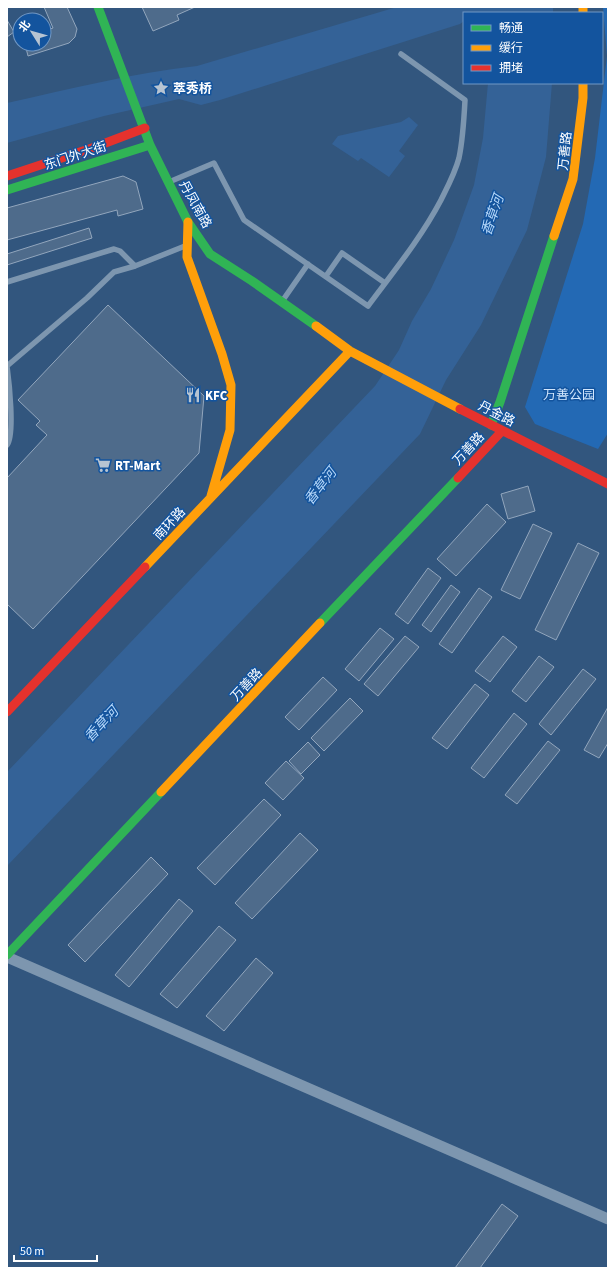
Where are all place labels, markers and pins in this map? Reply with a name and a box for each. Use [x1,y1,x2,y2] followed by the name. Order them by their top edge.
[152,79,170,97] place icon: 萃秀桥
[173,80,212,98] place label: 萃秀桥
[184,386,202,404] restaurant icon: KFC
[205,387,228,405] place label: KFC
[94,456,112,474] supermarket icon: RT-Mart
[115,457,160,475] place label: RT-Mart

